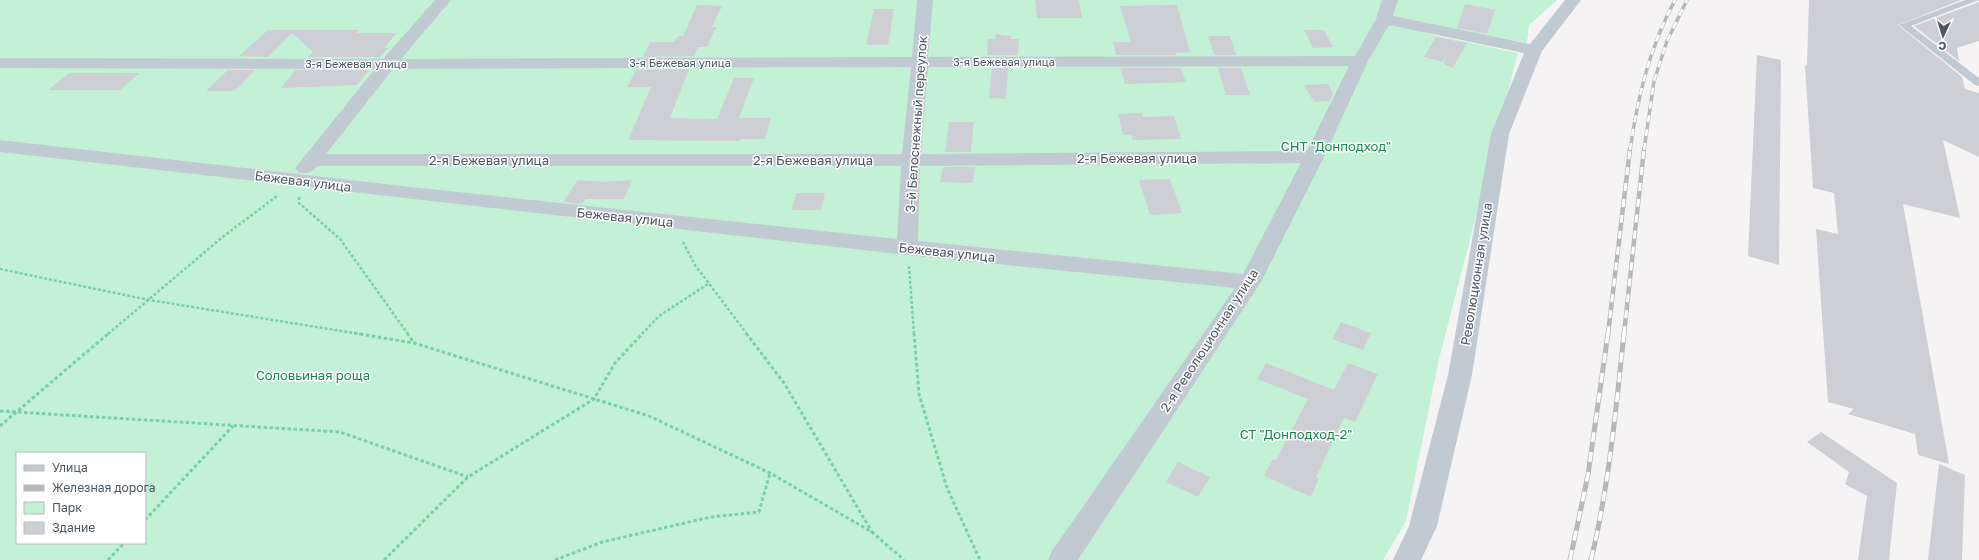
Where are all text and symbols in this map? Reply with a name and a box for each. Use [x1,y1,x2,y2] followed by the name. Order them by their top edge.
[1923,16,1963,56] north arrow
[902,35,930,213] street label: 3-й Белоснежный переулок
[1938,40,1947,53] text: С
[953,55,1055,68] street label: 3-я Бежевая улица
[629,56,731,69] street label: 3-я Бежевая улица
[305,57,407,70] street label: 3-я Бежевая улица
[1281,138,1391,154] park label: СНТ "Донподход"
[1077,150,1197,166] street label: 2-я Бежевая улица
[429,152,549,168] street label: 2-я Бежевая улица
[753,152,873,168] street label: 2-я Бежевая улица
[254,167,352,195] street label: Бежевая улица
[1457,201,1495,347] street label: Революционная улица
[576,204,674,230] street label: Бежевая улица
[898,239,996,265] street label: Бежевая улица
[1157,265,1261,415] street label: 2-я Революционная улица
[256,367,370,383] park label: Соловьиная роща
[1240,426,1352,442] park label: СТ "Донподход-2"
[16,452,146,544] legend
[52,460,88,475] text: Улица
[52,480,155,495] text: Железная дорога
[52,500,82,515] text: Парк
[52,520,95,535] text: Здание

